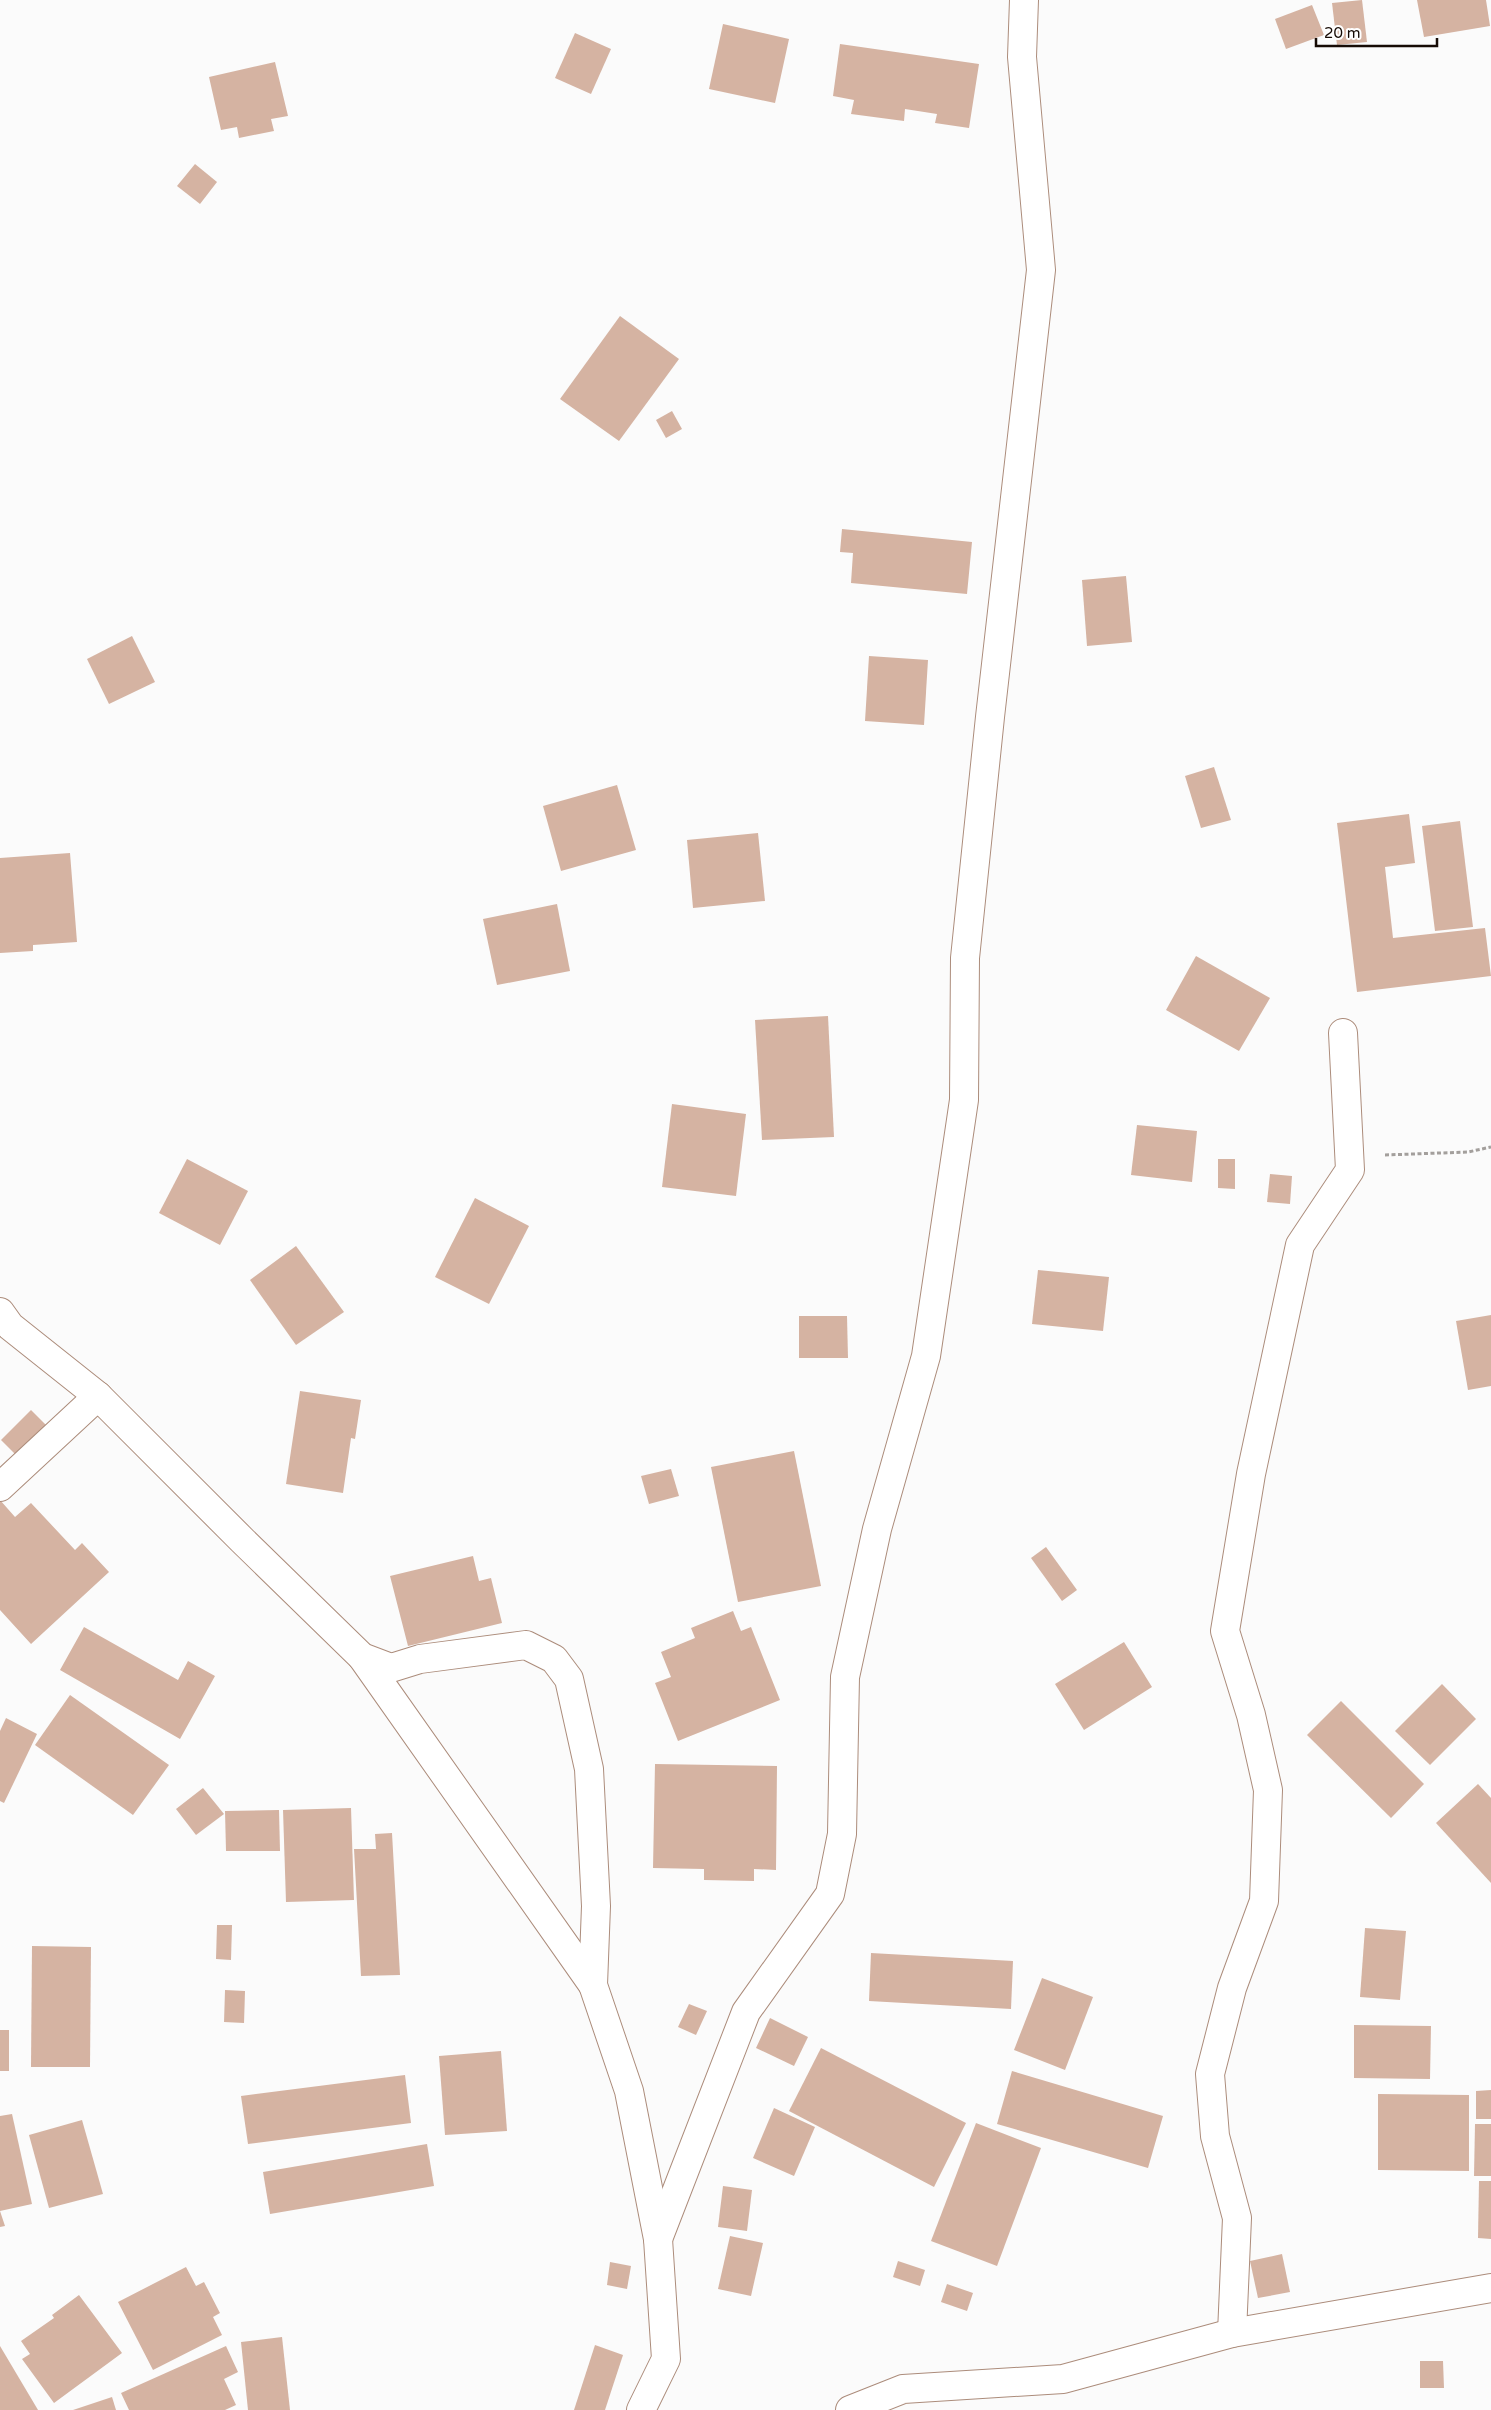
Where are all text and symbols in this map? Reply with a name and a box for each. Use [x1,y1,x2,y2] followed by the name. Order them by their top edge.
[1316,15,1437,47] scale bar
[1324,24,1361,42] text: 20 m

